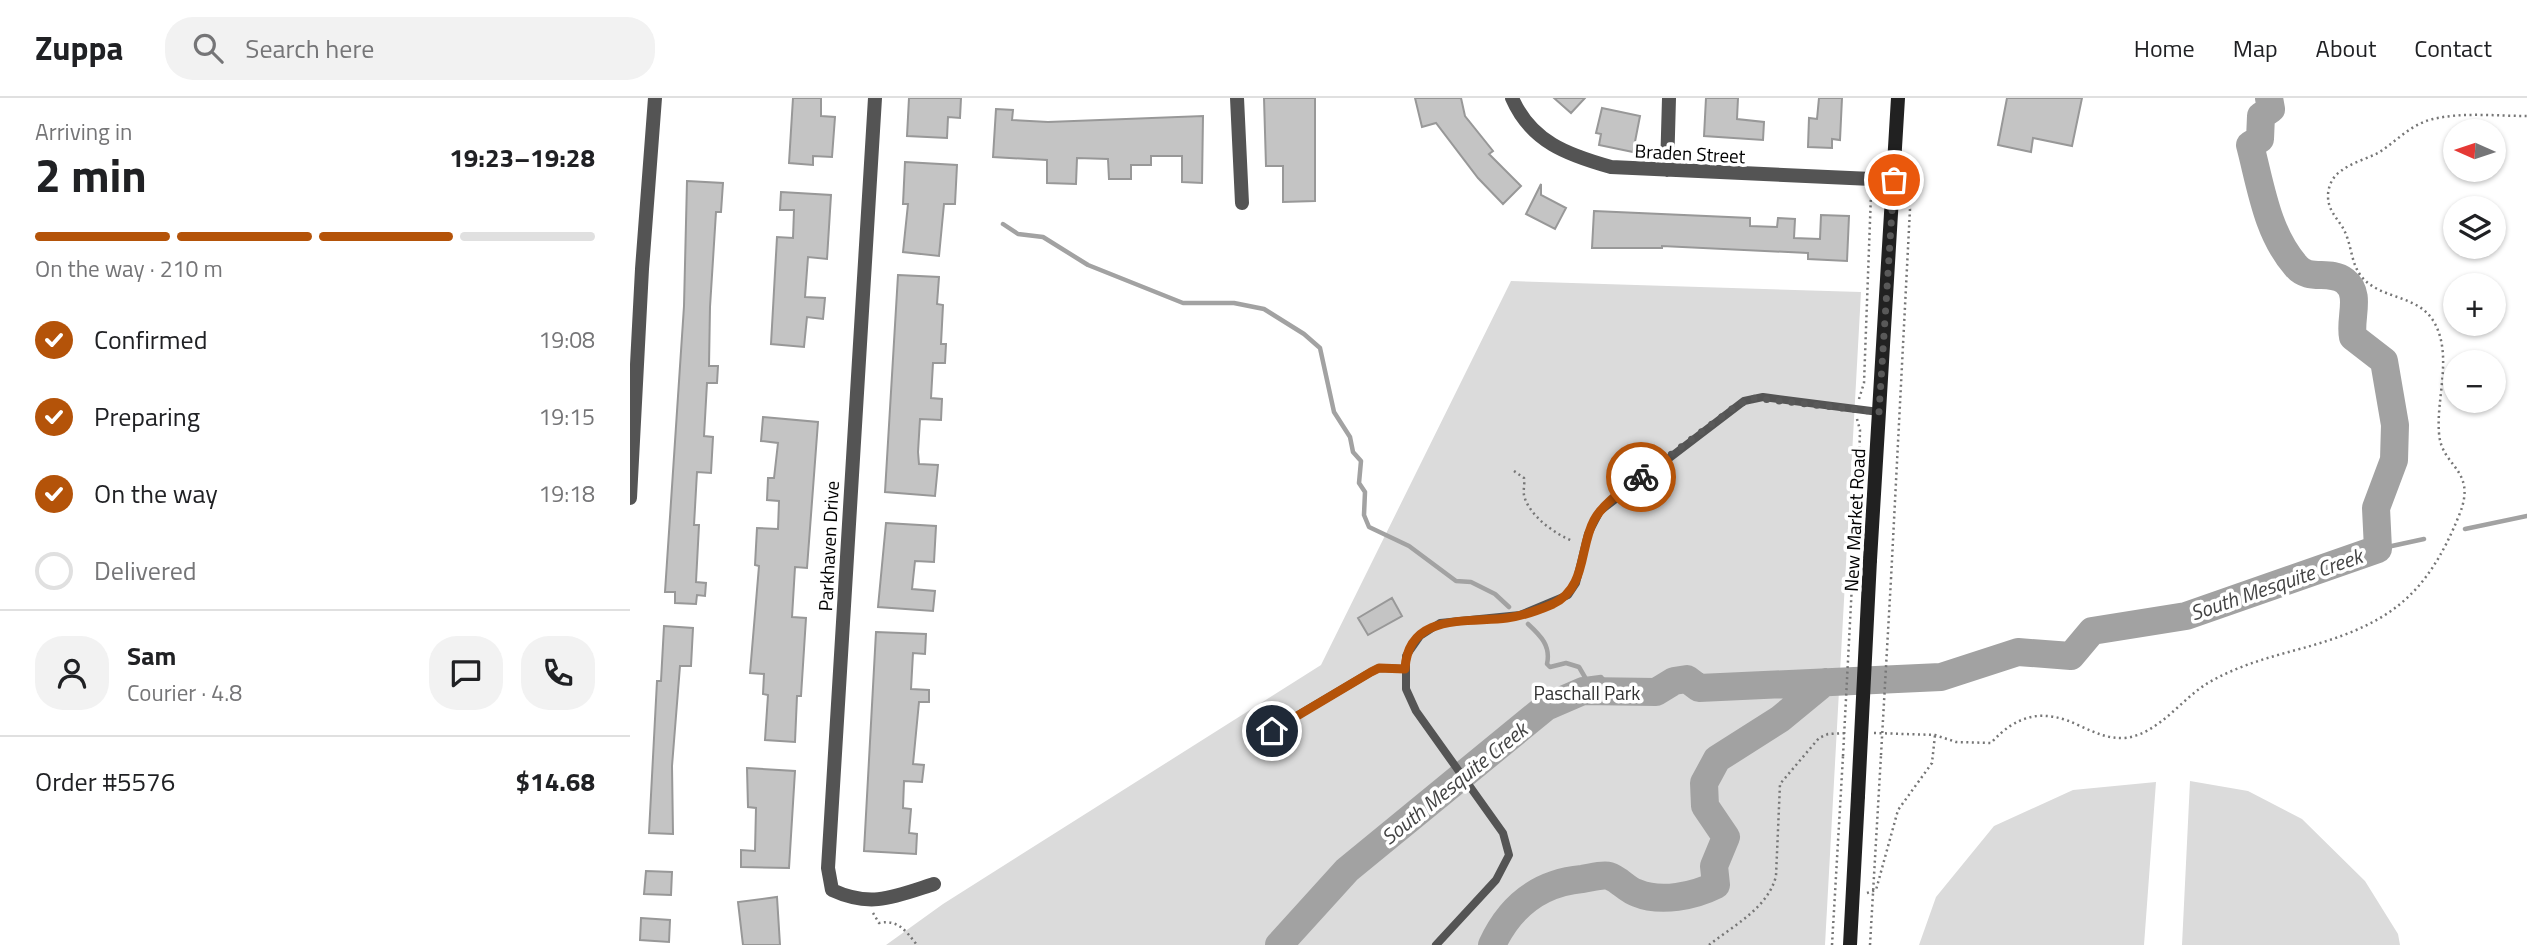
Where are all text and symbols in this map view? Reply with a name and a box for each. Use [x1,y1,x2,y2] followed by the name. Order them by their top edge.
[165,17,655,80] search box
[35,23,123,73] text: Zuppa
[189,29,227,67] icon: search
[245,29,374,68] text: Search here
[2134,30,2195,66] text: Home
[2233,30,2278,66] text: Map
[2316,30,2376,66] text: About
[2414,30,2492,66] text: Contact
[35,114,132,149] text: Arriving in
[2443,119,2506,182] north arrow
[2443,119,2506,413] map controls
[1634,136,1746,170] street label: Braden Street
[449,138,595,177] text: 19:23–19:28
[35,140,147,210] text: 2 min
[1864,150,1924,210] pin
[1875,161,1913,199] icon: bag
[2443,196,2506,259] button: layers
[35,251,223,286] text: On the way · 210 m
[2443,273,2506,336] button: +
[94,320,208,359] text: Confirmed
[35,321,73,359] icon: check
[538,322,595,357] text: 19:08
[2443,350,2506,413] button: −
[94,397,200,436] text: Preparing
[35,398,73,436] icon: check
[538,399,595,434] text: 19:15
[1606,442,1676,512] courier
[1836,448,1872,592] street label: New Market Road
[1622,458,1660,496] icon: bike
[94,474,218,513] text: On the way
[35,475,73,513] icon: check
[538,476,595,511] text: 19:18
[810,480,846,612] street label: Parkhaven Drive
[2186,539,2369,628] water label: South Mesquite Creek
[94,551,197,590] text: Delivered
[35,636,109,710] button: person
[127,636,176,675] text: Sam
[429,636,503,710] button: chat
[521,636,595,710] button: phone
[127,675,242,710] text: Courier · 4.8
[1534,678,1640,707] park label: Paschall Park
[1242,701,1302,761] pin
[1253,712,1291,750] icon: home
[1374,712,1536,852] water label: South Mesquite Creek
[35,762,175,801] text: Order #5576
[516,762,595,801] text: $14.68

